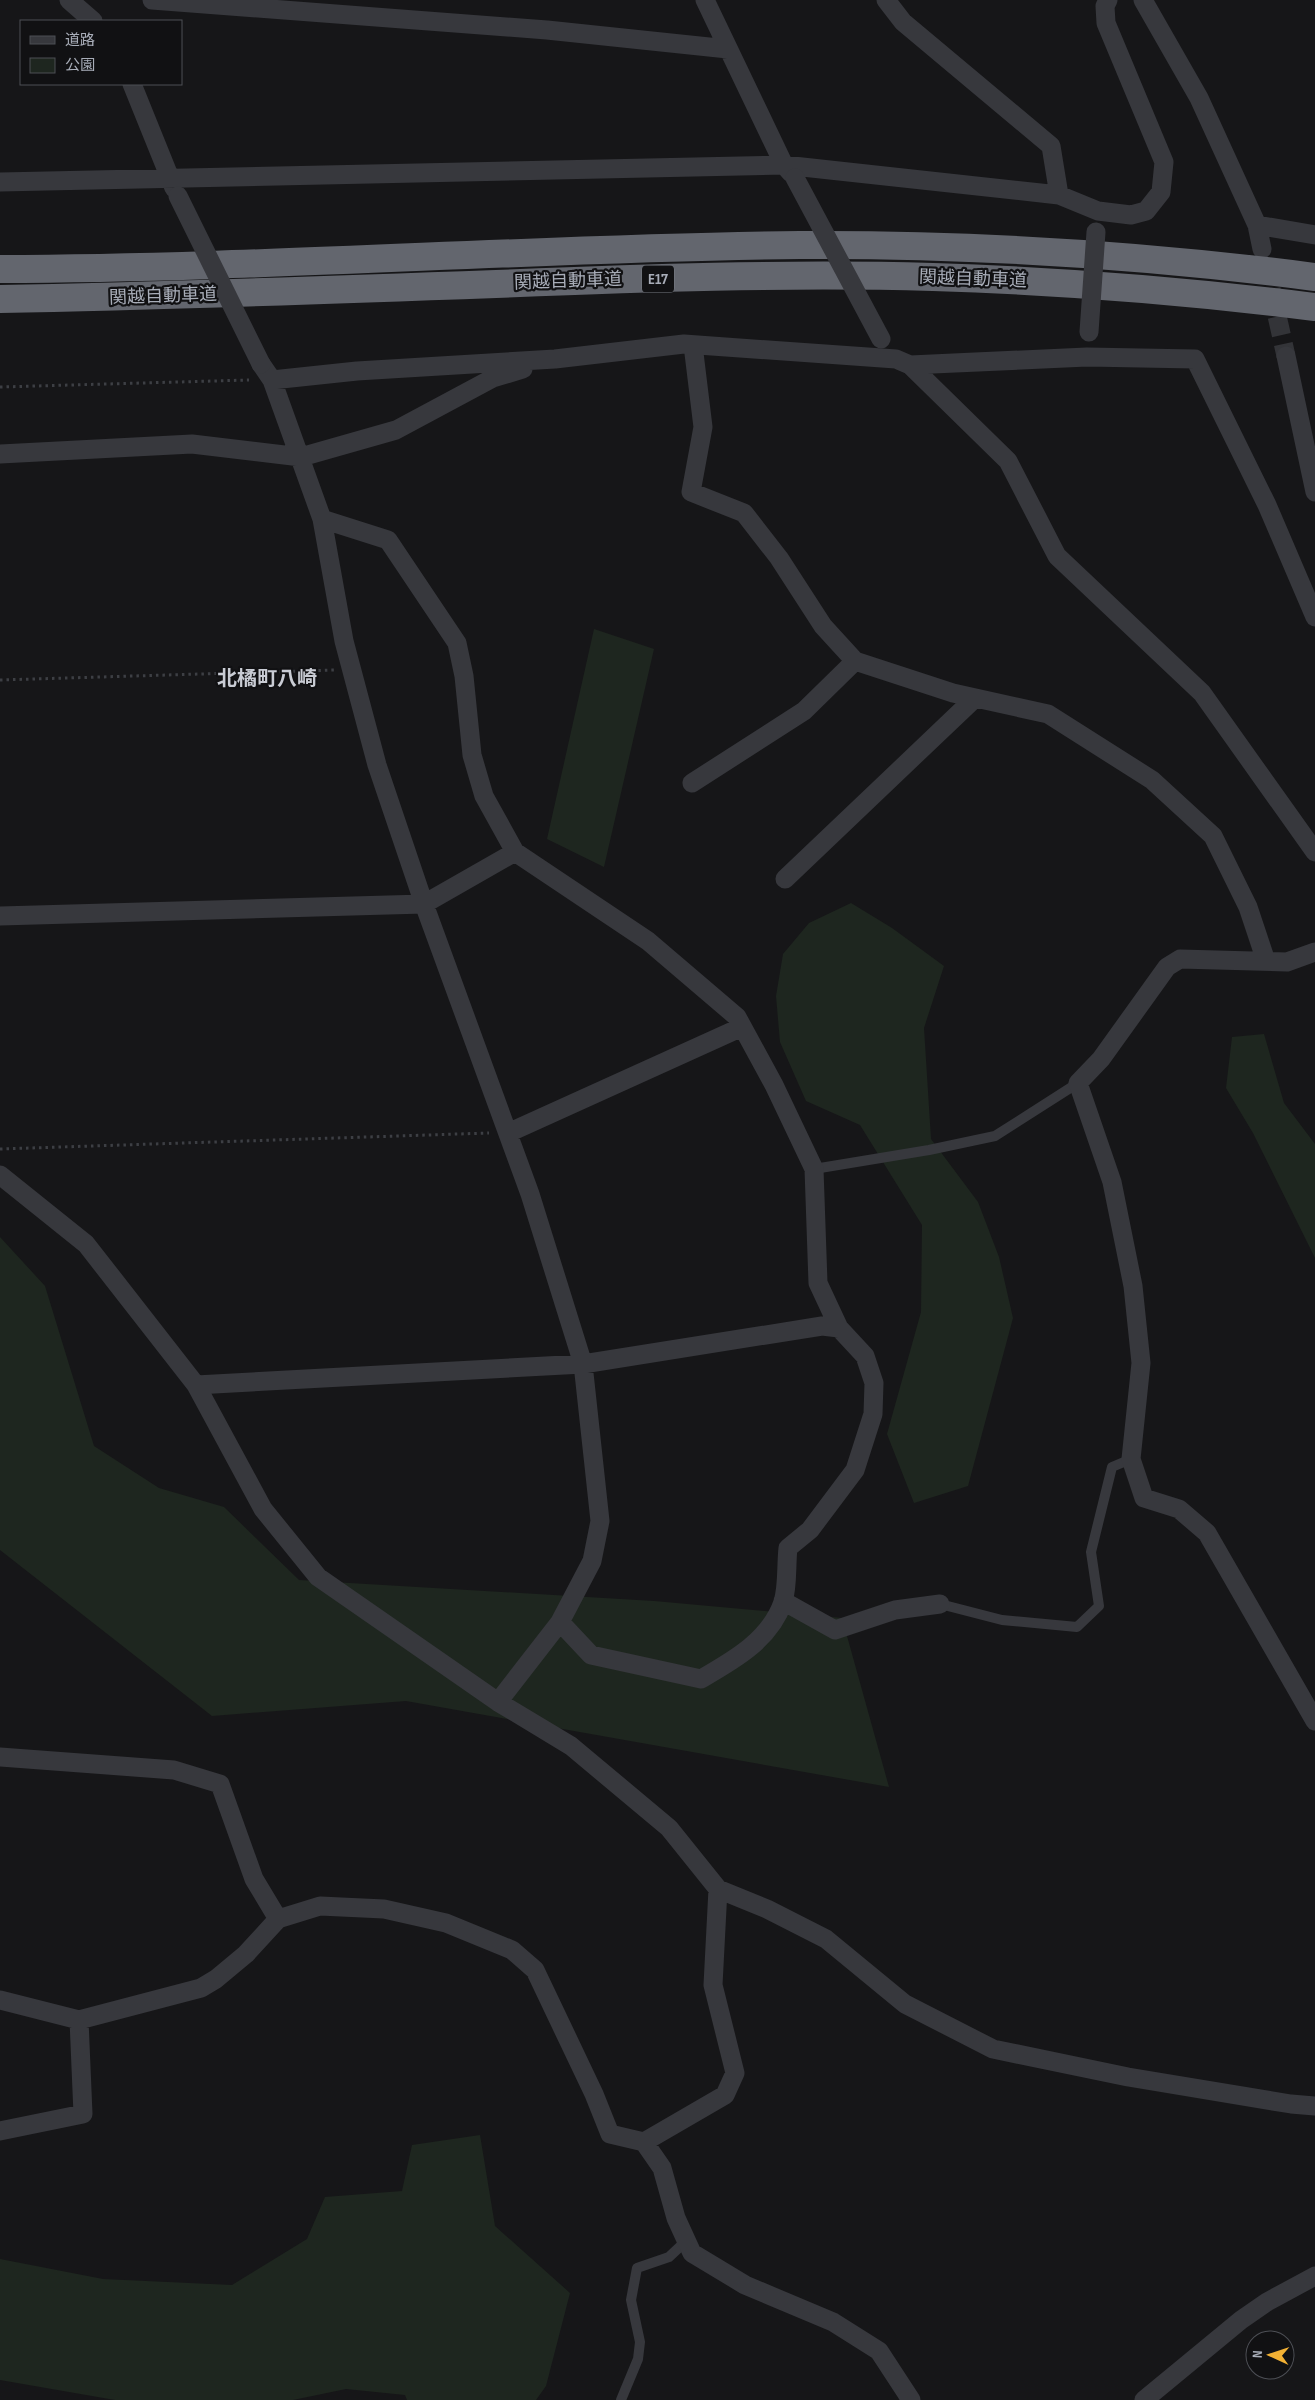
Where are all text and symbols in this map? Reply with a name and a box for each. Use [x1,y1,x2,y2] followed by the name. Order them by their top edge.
[20,20,182,85] legend
[65,31,95,50] text: 道路
[65,56,95,75] text: 公園
[642,266,674,292] road number: E17
[919,267,1027,291] street label: 関越自動車道
[514,269,622,293] street label: 関越自動車道
[109,284,217,308] street label: 関越自動車道
[217,667,317,691] district label: 北橘町八崎
[1245,2330,1295,2380] north arrow
[1249,2350,1266,2359] text: N

